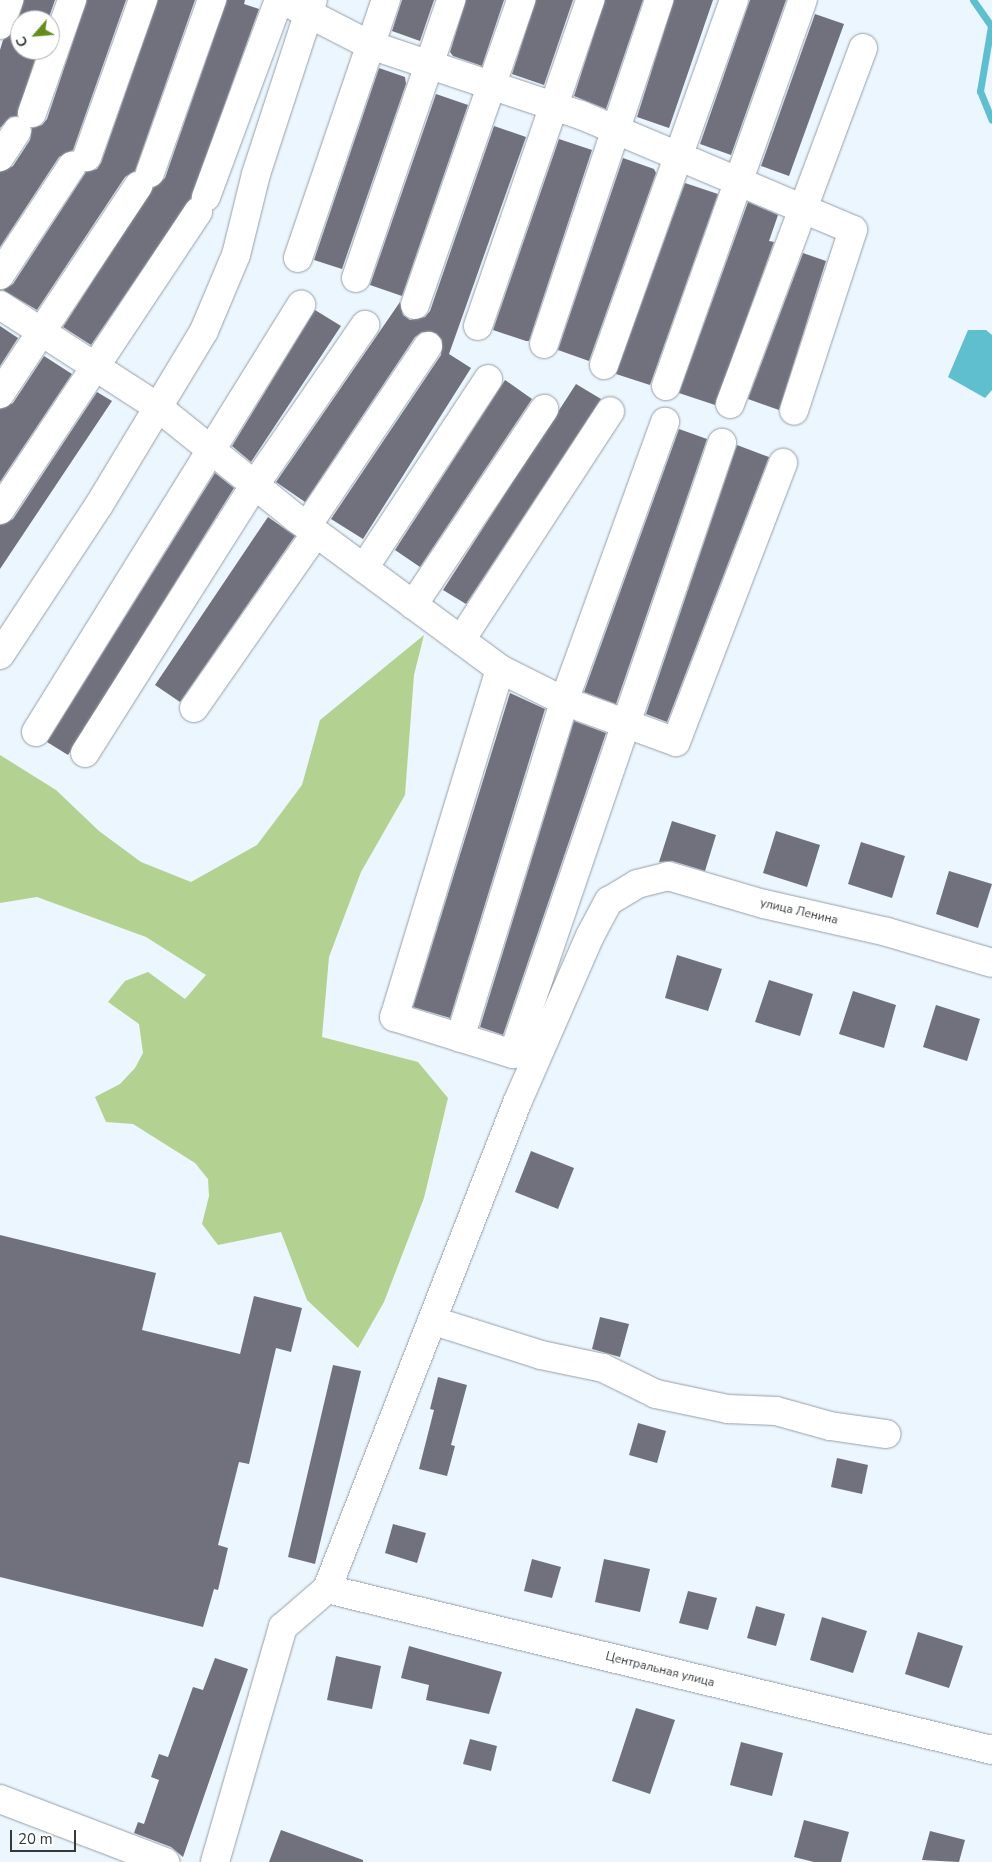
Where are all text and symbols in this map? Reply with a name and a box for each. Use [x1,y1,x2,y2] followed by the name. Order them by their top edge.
[10,10,60,60] north arrow
[11,33,33,50] text: С
[759,896,839,928] street label: улица Ленина
[604,1649,716,1691] street label: Центральная улица
[12,1820,79,1852] scale bar
[18,1829,53,1849] text: 20 m

